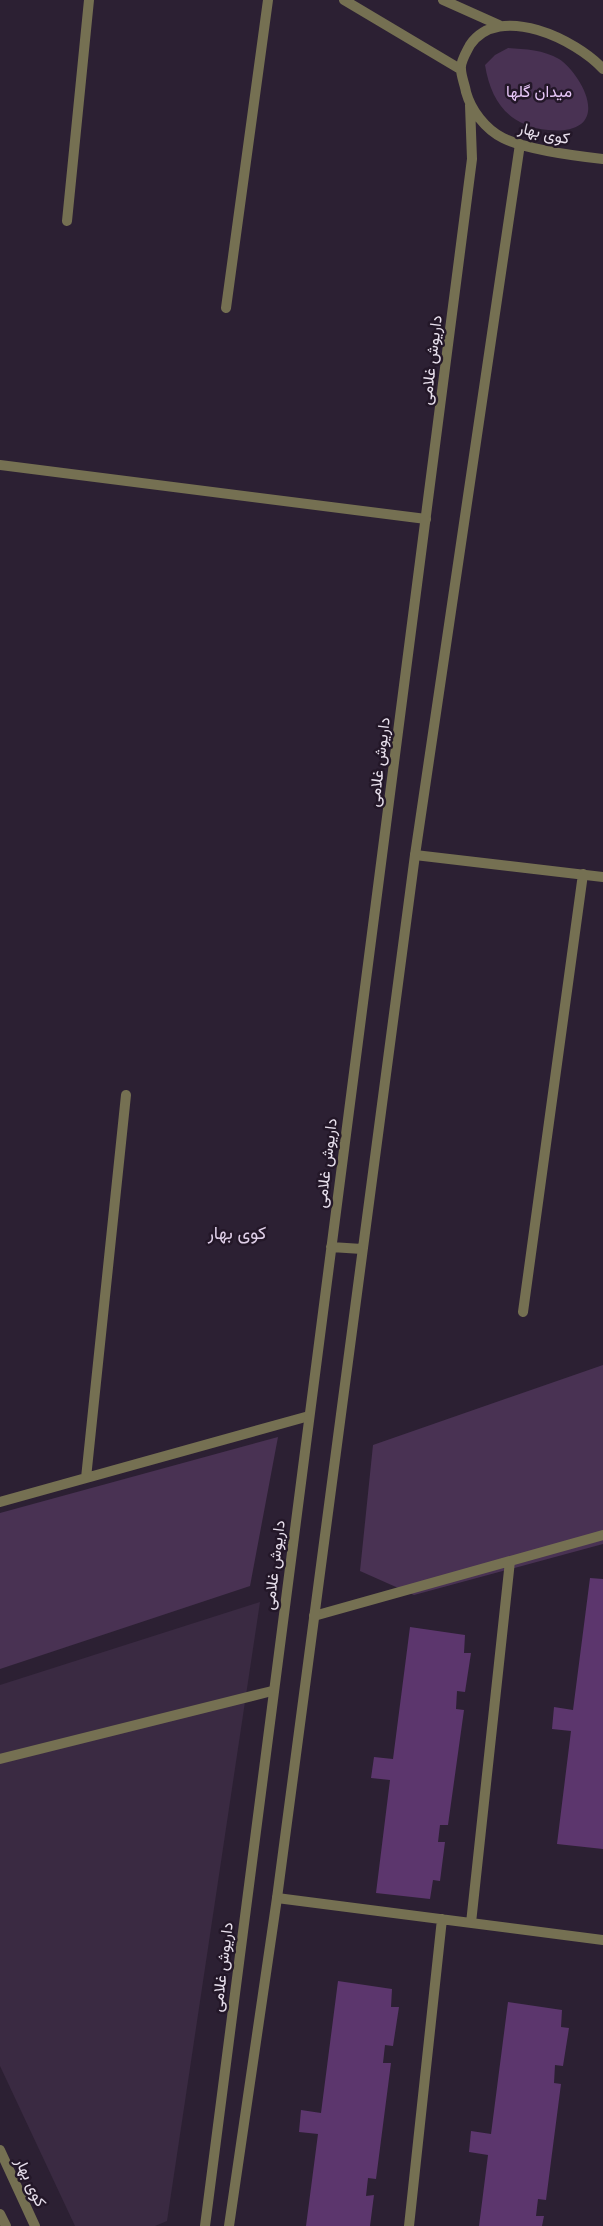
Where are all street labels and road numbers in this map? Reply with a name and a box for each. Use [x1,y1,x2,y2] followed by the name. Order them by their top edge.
[515,118,572,149] street label: کوی بهار
[416,314,447,406] street label: داریوش غلامی
[364,716,395,808] street label: داریوش غلامی
[311,1117,342,1209] street label: داریوش غلامی
[259,1519,290,1611] street label: داریوش غلامی
[207,1921,238,2013] street label: داریوش غلامی
[10,2153,51,2210] street label: کوی بهار

